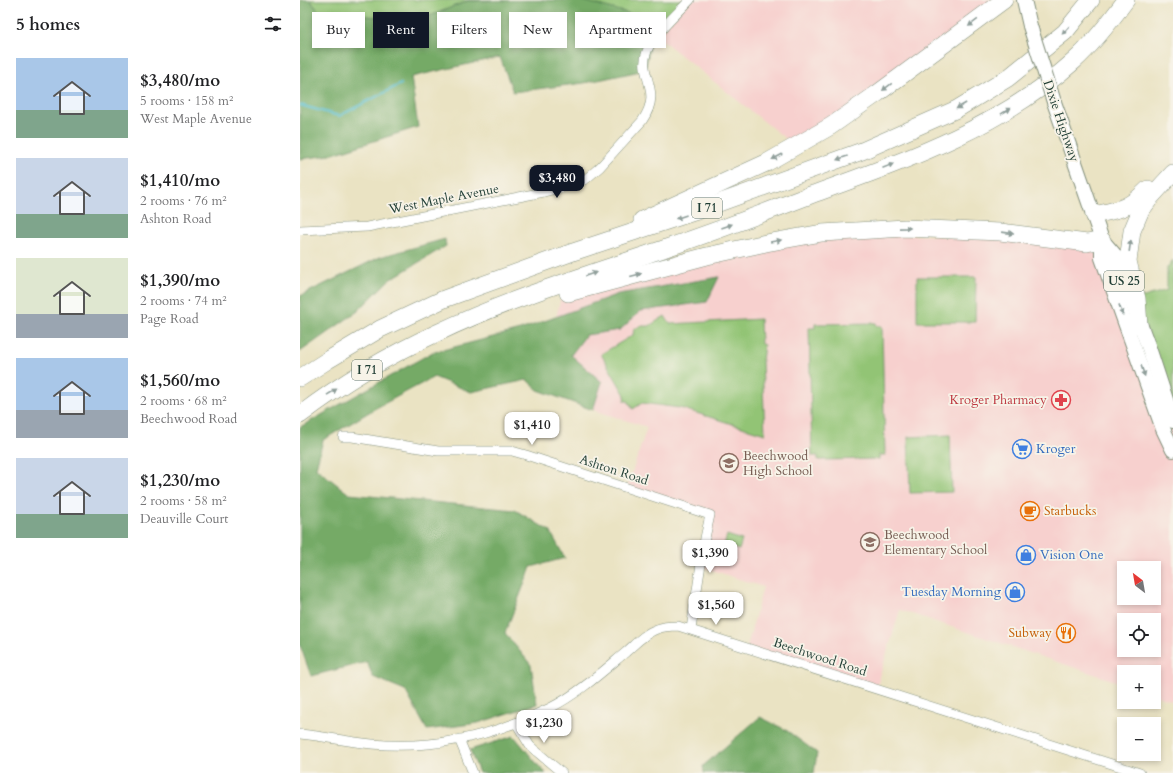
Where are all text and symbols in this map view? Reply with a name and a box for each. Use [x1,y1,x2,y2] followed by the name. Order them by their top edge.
[312,12,365,48] chip: Buy
[373,12,429,48] chip: Rent
[437,12,501,48] chip: Filters
[509,12,567,48] chip: New
[575,12,666,48] chip: Apartment
[16,13,80,36] text: 5 homes
[262,13,284,35] icon: filters
[967,19,978,27] one-way arrow
[1061,25,1071,35] one-way arrow
[140,69,220,92] text: $3,480/mo
[48,74,96,122] icon: home
[1039,78,1083,165] street label: Dixie Highway
[881,83,892,91] one-way arrow
[140,92,233,110] text: 5 rooms · 158 m²
[955,102,967,109] one-way arrow
[1000,108,1012,115] one-way arrow
[140,110,252,128] text: West Maple Avenue
[772,154,783,160] one-way arrow
[836,155,848,161] one-way arrow
[883,162,895,168] one-way arrow
[524,165,590,199] pin: $3,480
[140,169,220,192] text: $1,410/mo
[538,169,576,187] text: $3,480
[48,174,96,222] icon: home
[386,179,501,219] street label: West Maple Avenue
[140,192,227,210] text: 2 rooms · 76 m²
[692,198,722,218] road number: I 71
[140,210,211,228] text: Ashton Road
[674,214,686,220] one-way arrow
[722,222,734,228] one-way arrow
[899,225,912,231] one-way arrow
[1001,230,1014,236] one-way arrow
[770,238,782,244] one-way arrow
[1127,240,1133,252] one-way arrow
[140,269,220,292] text: $1,390/mo
[586,270,598,276] one-way arrow
[630,271,642,277] one-way arrow
[1104,271,1144,291] road number: US 25
[48,274,96,322] icon: home
[140,292,227,310] text: 2 rooms · 74 m²
[1118,304,1124,316] one-way arrow
[140,310,199,328] text: Page Road
[352,360,382,380] road number: I 71
[1140,365,1146,377] one-way arrow
[140,369,220,392] text: $1,560/mo
[48,374,96,422] icon: home
[326,389,338,396] one-way arrow
[1050,389,1072,411] pharmacy icon: Kroger Pharmacy
[950,391,1047,409] place label: Kroger Pharmacy
[140,392,227,410] text: 2 rooms · 68 m²
[140,410,237,428] text: Beechwood Road
[499,412,565,446] pin: $1,410
[513,416,551,434] text: $1,410
[1011,438,1033,460] supermarket icon: Kroger
[1036,440,1076,458] place label: Kroger
[743,447,813,480] place label: Beechwood High School
[577,450,651,490] street label: Ashton Road
[718,452,740,474] school or university icon: Beechwood High School
[140,469,220,492] text: $1,230/mo
[48,474,96,522] icon: home
[140,492,227,510] text: 2 rooms · 58 m²
[1019,500,1041,522] cafe icon: Starbucks
[1044,502,1096,520] place label: Starbucks
[140,510,228,528] text: Deauville Court
[884,526,988,559] place label: Beechwood Elementary School
[859,531,881,553] school or university icon: Beechwood Elementary School
[677,540,743,574] pin: $1,390
[691,544,729,562] text: $1,390
[1015,544,1037,566] shop icon: Vision One
[1040,546,1104,564] place label: Vision One
[1117,561,1161,605] north arrow
[1117,561,1161,761] map controls
[1004,581,1026,603] shop icon: Tuesday Morning
[901,583,1002,601] place label: Tuesday Morning
[683,592,749,626] pin: $1,560
[697,596,735,614] text: $1,560
[1117,613,1161,657] button: locate
[1055,622,1077,644] restaurant icon: Subway
[1008,624,1052,642] place label: Subway
[771,633,869,681] street label: Beechwood Road
[1117,665,1161,709] button: +
[511,710,577,744] pin: $1,230
[525,714,563,732] text: $1,230
[1117,717,1161,761] button: −

